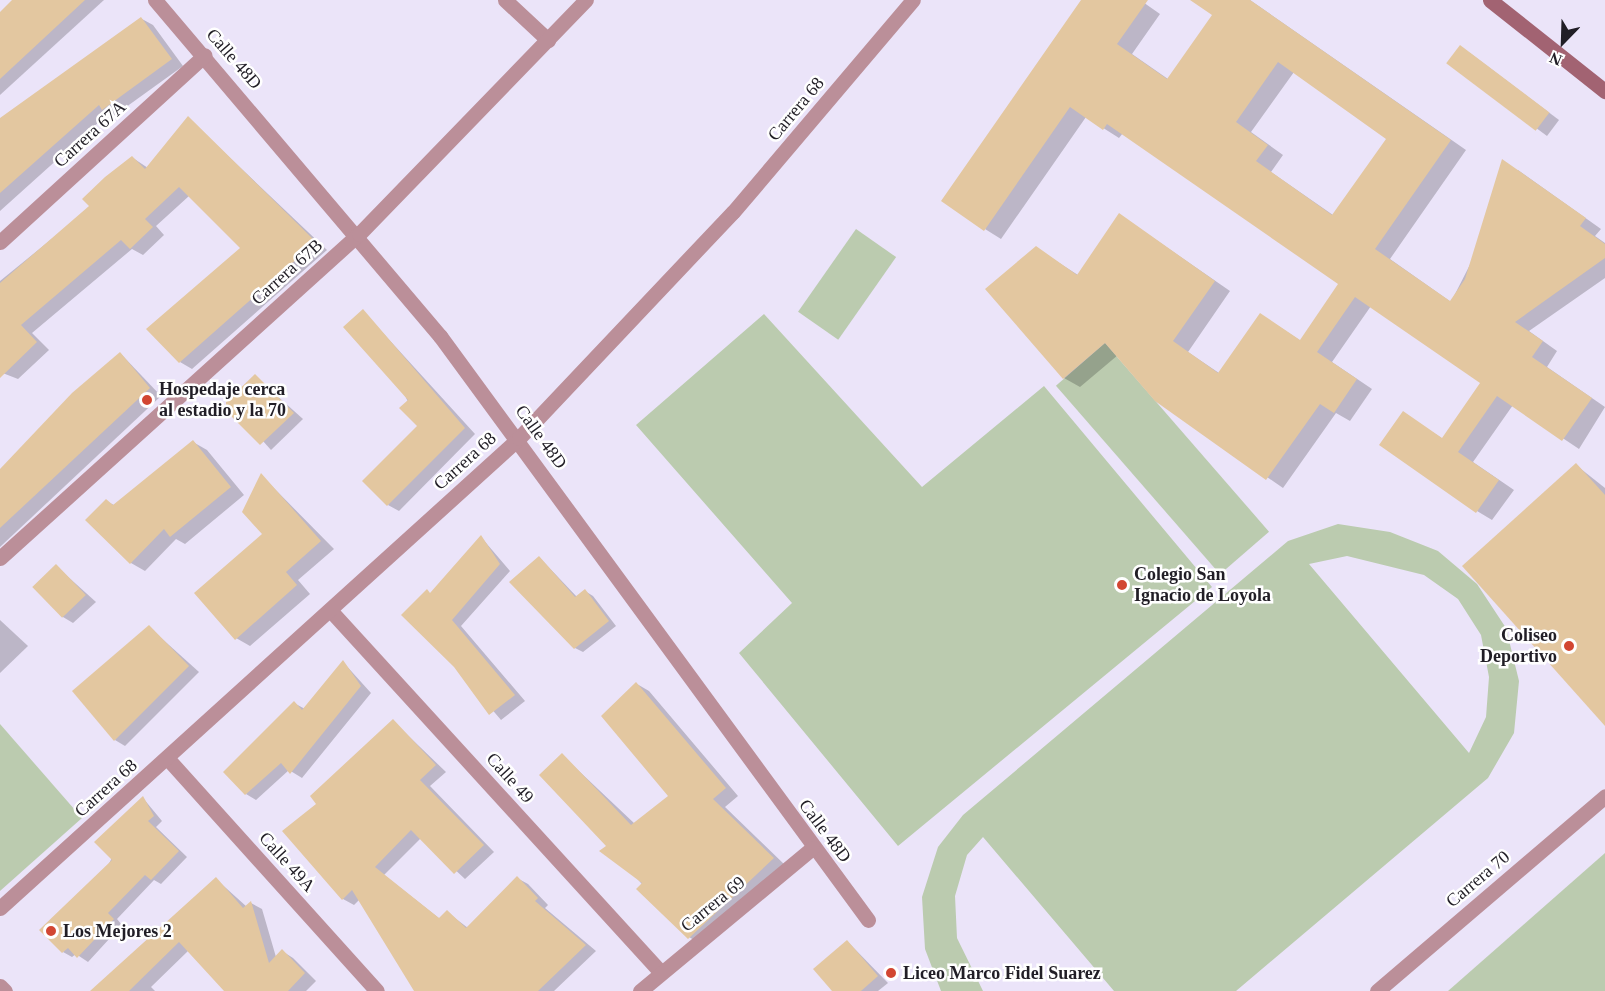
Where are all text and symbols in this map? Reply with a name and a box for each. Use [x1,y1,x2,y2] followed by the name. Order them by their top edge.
[1533,12,1593,72] north arrow
[202,24,266,94] street label: Calle 48D
[1547,49,1564,69] text: N
[763,73,829,145] street label: Carrera 68
[50,96,130,172] street label: Carrera 67A
[247,234,327,310] street label: Carrera 67B
[159,379,286,422] place label: Hospedaje cerca al estadio y la 70
[140,393,154,407] marker: Hospedaje cerca al estadio y la 70
[511,401,571,473] street label: Calle 48D
[429,427,501,495] street label: Carrera 68
[1134,564,1271,606] place label: Colegio San Ignacio de Loyola
[1115,578,1129,592] marker: Colegio San Ignacio de Loyola
[1480,625,1557,668] place label: Coliseo Deportivo
[1562,639,1576,653] marker: Coliseo Deportivo
[482,748,538,808] street label: Calle 49
[70,754,142,822] street label: Carrera 68
[794,795,856,867] street label: Calle 48D
[254,827,320,897] street label: Calle 49A
[1442,846,1514,912] street label: Carrera 70
[676,872,750,936] street label: Carrera 69
[63,920,172,942] place label: Los Mejores 2
[44,924,58,938] marker: Los Mejores 2
[903,962,1101,984] place label: Liceo Marco Fidel Suarez
[884,966,898,980] marker: Liceo Marco Fidel Suarez

